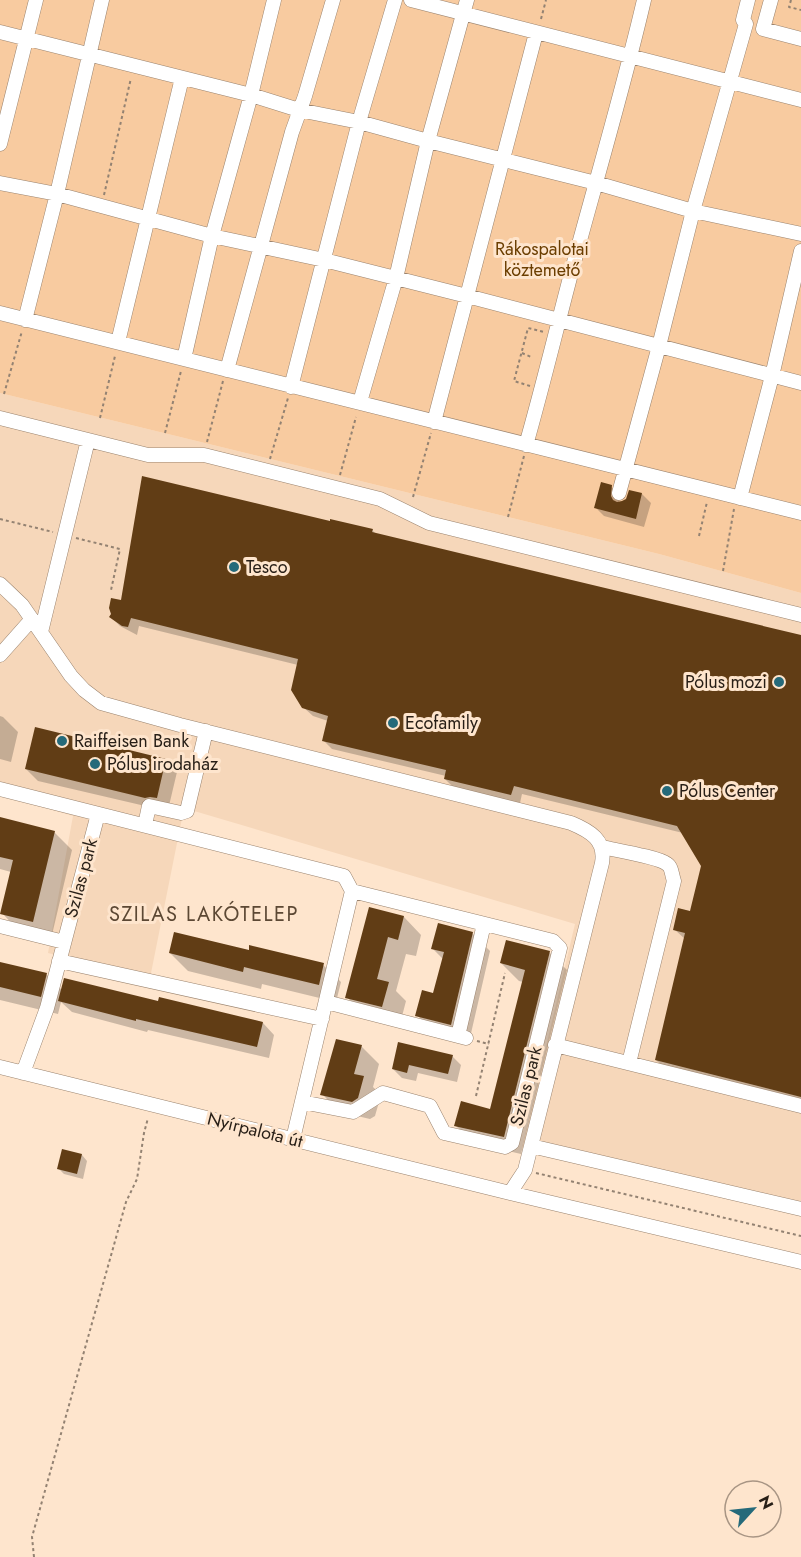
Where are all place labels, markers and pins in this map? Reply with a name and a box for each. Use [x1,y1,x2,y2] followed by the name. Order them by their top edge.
[246,554,288,580] place label: Tesco
[227,560,241,574] marker: Tesco
[685,669,767,695] place label: Pólus mozi
[772,675,786,689] marker: Pólus mozi
[405,710,478,736] place label: Ecofamily
[386,716,400,730] marker: Ecofamily
[74,728,189,754] place label: Raiffeisen Bank
[55,734,69,748] marker: Raiffeisen Bank
[107,751,219,777] place label: Pólus irodaház
[88,757,102,771] marker: Pólus irodaház
[679,778,776,804] place label: Pólus Center
[660,784,674,798] marker: Pólus Center

